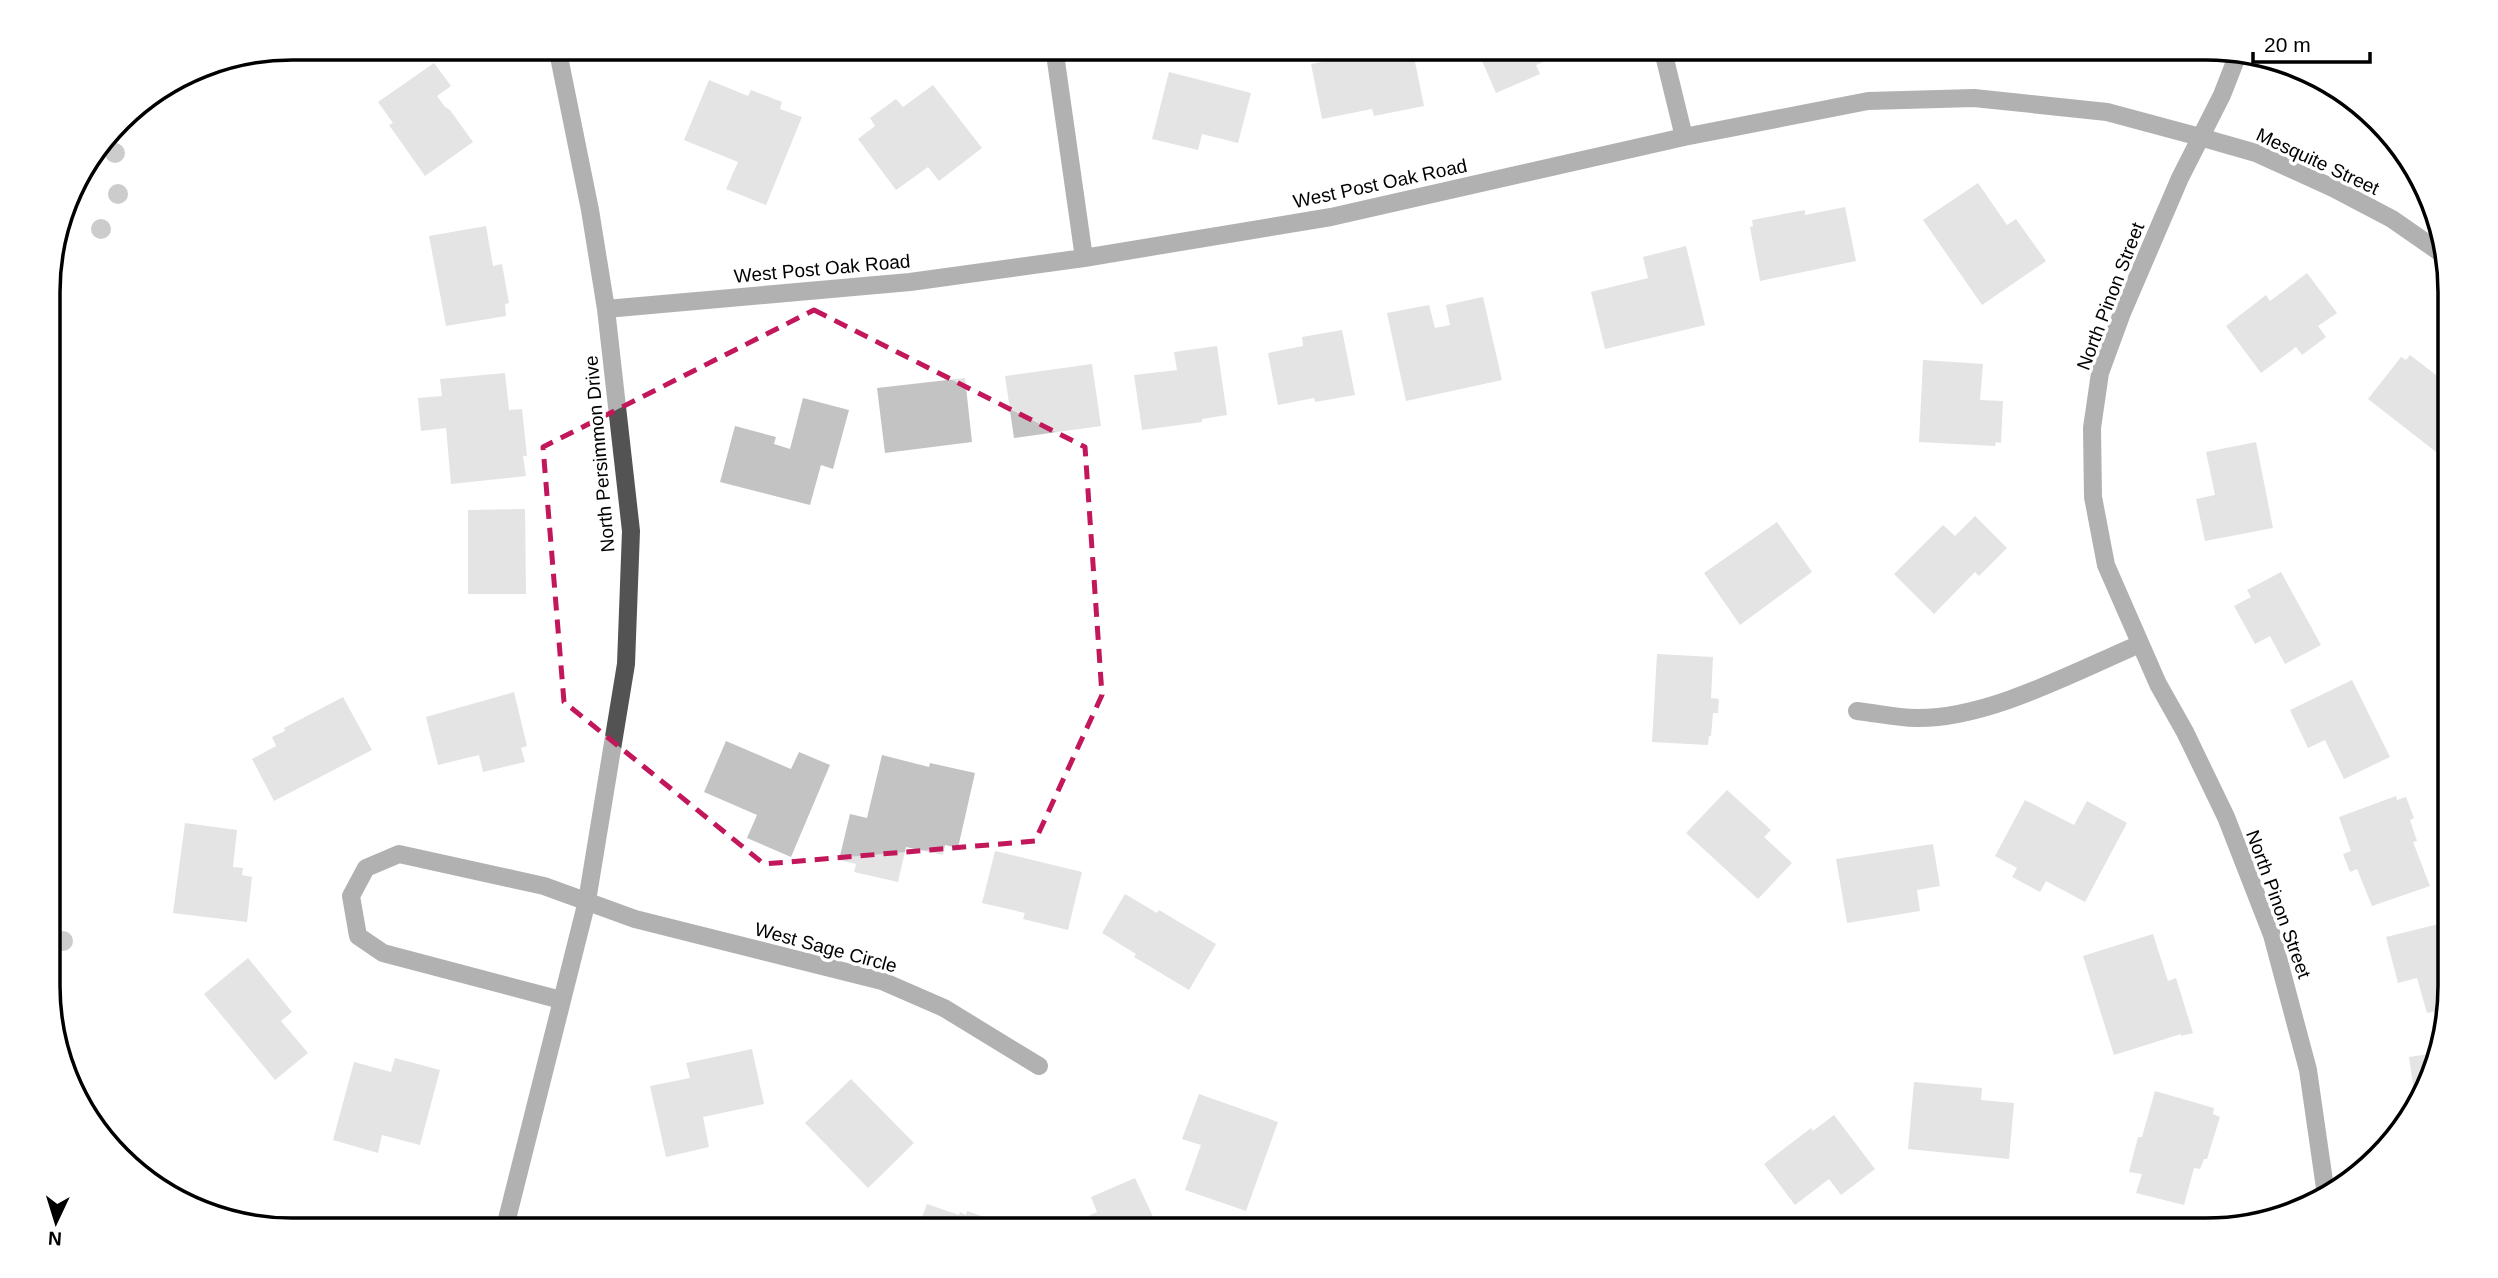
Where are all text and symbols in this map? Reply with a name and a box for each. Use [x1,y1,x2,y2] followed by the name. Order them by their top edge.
[2253,21,2370,65] scale bar
[2264,33,2311,56] text: 20 m
[2253,124,2383,199] street label: Mesquite Street
[1291,155,1469,212] street label: West Post Oak Road
[2073,219,2149,373] street label: North Pinon Street
[733,250,911,287] street label: West Post Oak Road
[580,355,619,553] street label: North Persimmon Drive
[2242,827,2315,982] street label: North Pinon Street
[752,918,899,977] street label: West Sage Circle
[21,1187,91,1257] north arrow
[47,1228,62,1249] text: N

